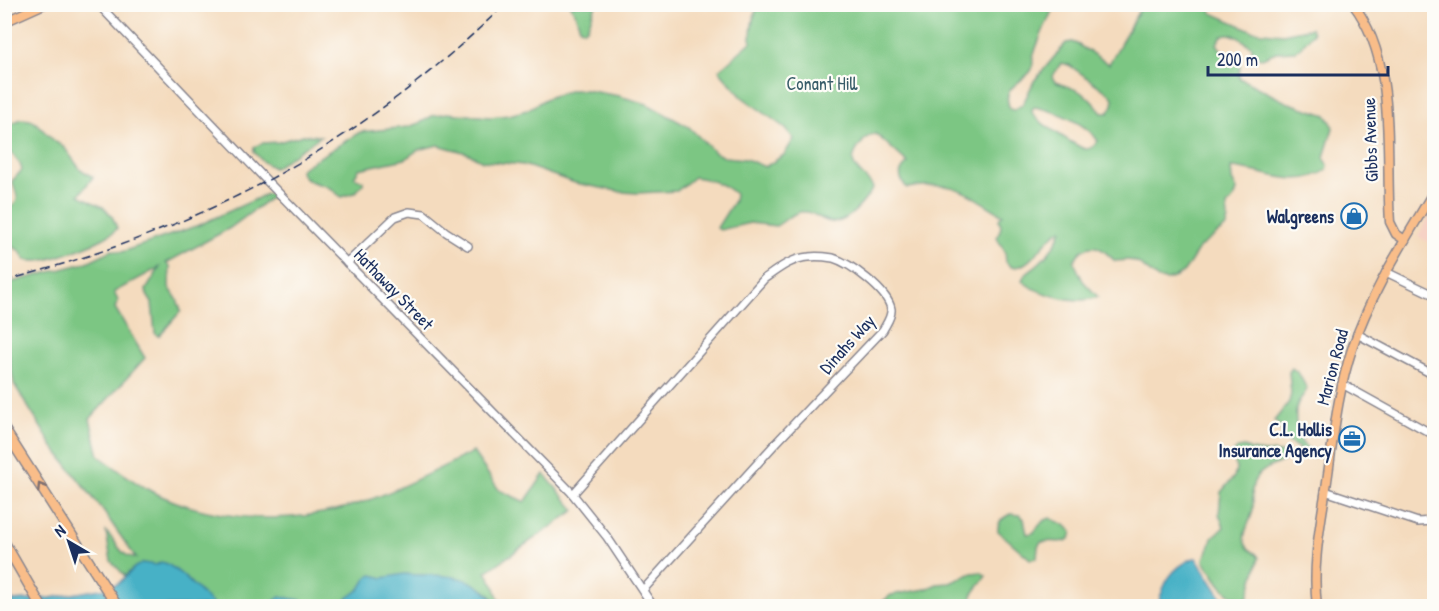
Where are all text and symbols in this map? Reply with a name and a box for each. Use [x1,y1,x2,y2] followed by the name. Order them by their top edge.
[1208,39,1388,77] scale bar
[1217,47,1258,72] text: 200 m
[787,71,858,96] park label: Conant Hill
[1356,97,1384,183] street label: Gibbs Avenue
[1339,201,1369,231] shop icon: Walgreens
[1267,204,1334,230] place label: Walgreens
[348,242,440,336] street label: Hathaway Street
[814,309,881,379] street label: Dinahs Way
[1310,326,1354,408] street label: Marion Road
[1218,417,1332,464] place label: C.L. Hollis Insurance Agency
[1337,424,1367,454] office icon: C.L. Hollis Insurance Agency
[37,483,48,494] one-way arrow
[39,512,99,572] north arrow
[49,519,70,542] text: N

